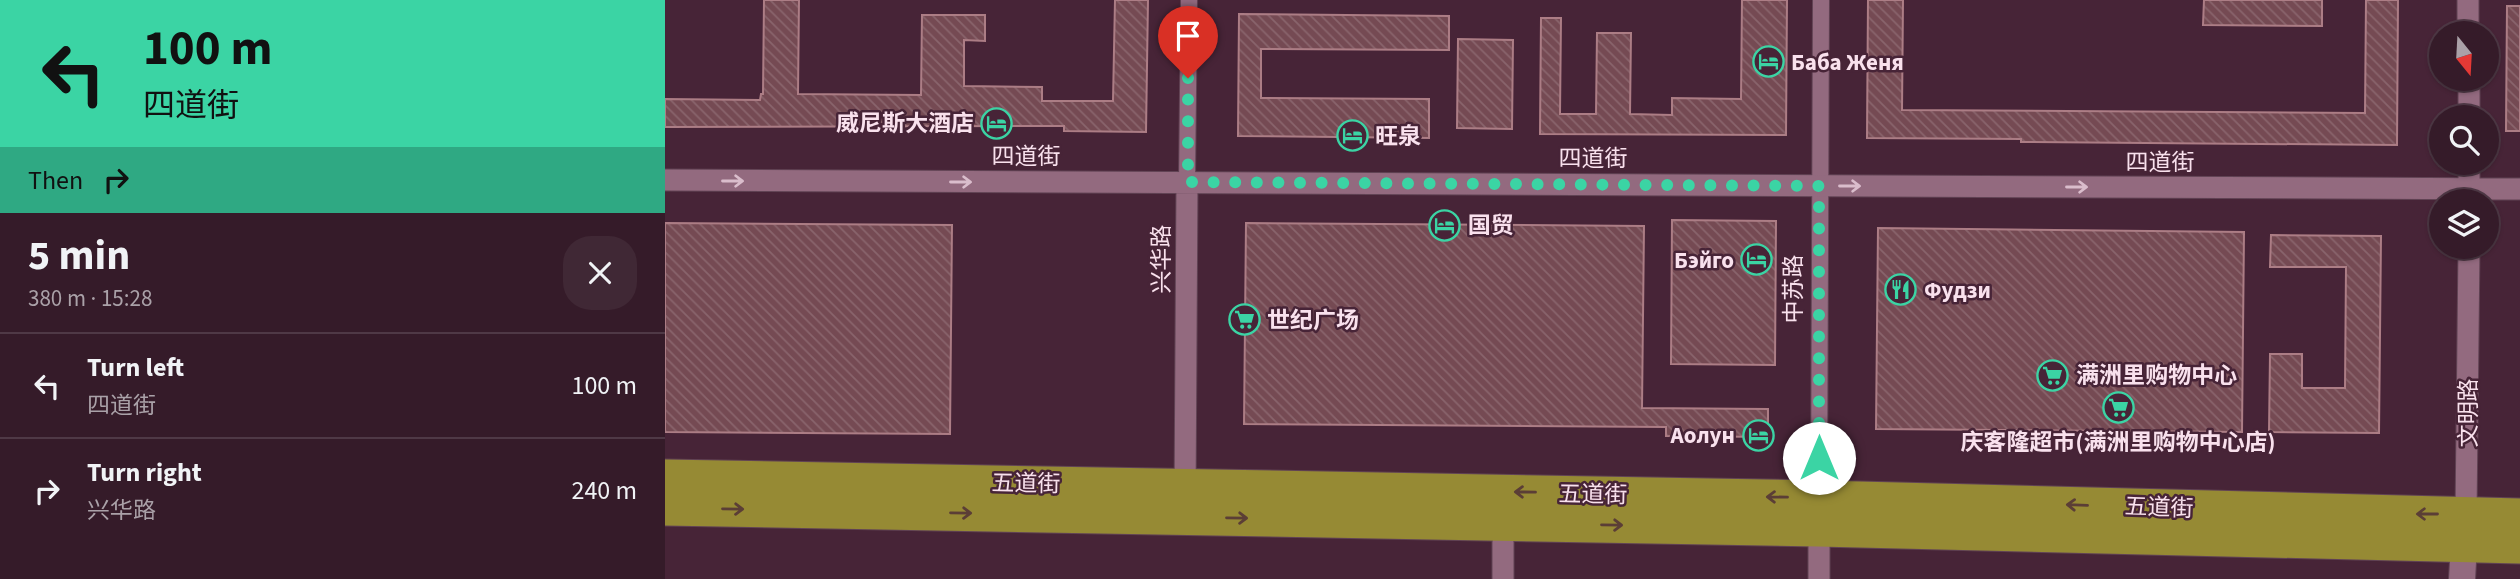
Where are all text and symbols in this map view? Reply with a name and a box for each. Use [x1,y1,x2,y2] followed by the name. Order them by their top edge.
[1158,6,1218,78] pin
[143,14,272,84] text: 100 m
[1169,17,1207,55] icon: arrive
[2429,21,2499,91] north arrow
[2429,21,2499,259] map controls
[28,28,119,119] icon: left
[1751,45,1785,79] hotel icon: Баба Женя
[1791,46,1904,79] place label: Баба Женя
[143,83,239,129] text: 四道街
[2429,105,2499,175] button: search
[980,106,1014,140] hotel icon: 威尼斯大酒店
[836,107,974,140] place label: 威尼斯大酒店
[1335,119,1369,153] hotel icon: 旺泉
[1375,120,1421,153] place label: 旺泉
[992,140,1061,173] street label: 四道街
[1559,142,1628,175] street label: 四道街
[2126,146,2195,179] street label: 四道街
[97,161,135,199] icon: right
[28,162,83,199] text: Then
[721,174,744,188] one-way arrow
[949,175,972,189] one-way arrow
[1838,179,1861,193] one-way arrow
[2065,180,2088,194] one-way arrow
[2429,189,2499,259] button: layers
[1428,208,1462,242] hotel icon: 国贸
[1468,209,1514,242] place label: 国贸
[1145,225,1178,294] street label: 兴华路
[28,226,130,286] text: 5 min
[563,236,637,310] button: close
[1740,243,1774,277] hotel icon: Бэйго
[1674,244,1734,277] place label: Бэйго
[1777,255,1810,324] street label: 中苏路
[1884,273,1918,307] restaurant icon: Фудзи
[1924,274,1991,307] place label: Фудзи
[28,282,152,315] text: 380 m · 15:28
[1227,303,1261,337] supermarket icon: 世纪广场
[1267,304,1359,337] place label: 世纪广场
[87,349,184,386] text: Turn left
[2036,358,2070,392] supermarket icon: 满洲里购物中心
[2076,359,2237,392] place label: 满洲里购物中心
[28,367,66,405] icon: left
[571,367,637,404] text: 100 m
[2452,379,2485,448] street label: 文明路
[87,389,156,422] text: 四道街
[2101,391,2135,425] supermarket icon: 庆客隆超市(满洲里购物中心店)
[1741,418,1775,452] hotel icon: Аолун
[1670,419,1735,452] place label: Аолун
[1782,421,1856,495] position arrow
[1961,426,2275,459] place label: 庆客隆超市(满洲里购物中心店)
[87,454,202,491] text: Turn right
[991,466,1061,501] street label: 五道街
[28,472,66,510] icon: right
[571,472,637,509] text: 240 m
[1558,477,1628,512] street label: 五道街
[1513,485,1536,499] one-way arrow
[1765,490,1788,504] one-way arrow
[2124,490,2194,525] street label: 五道街
[87,494,156,527] text: 兴华路
[2066,498,2089,511] one-way arrow
[721,503,744,516] one-way arrow
[949,506,972,520] one-way arrow
[2416,507,2439,521] one-way arrow
[1225,511,1248,525] one-way arrow
[1600,518,1623,532] one-way arrow

